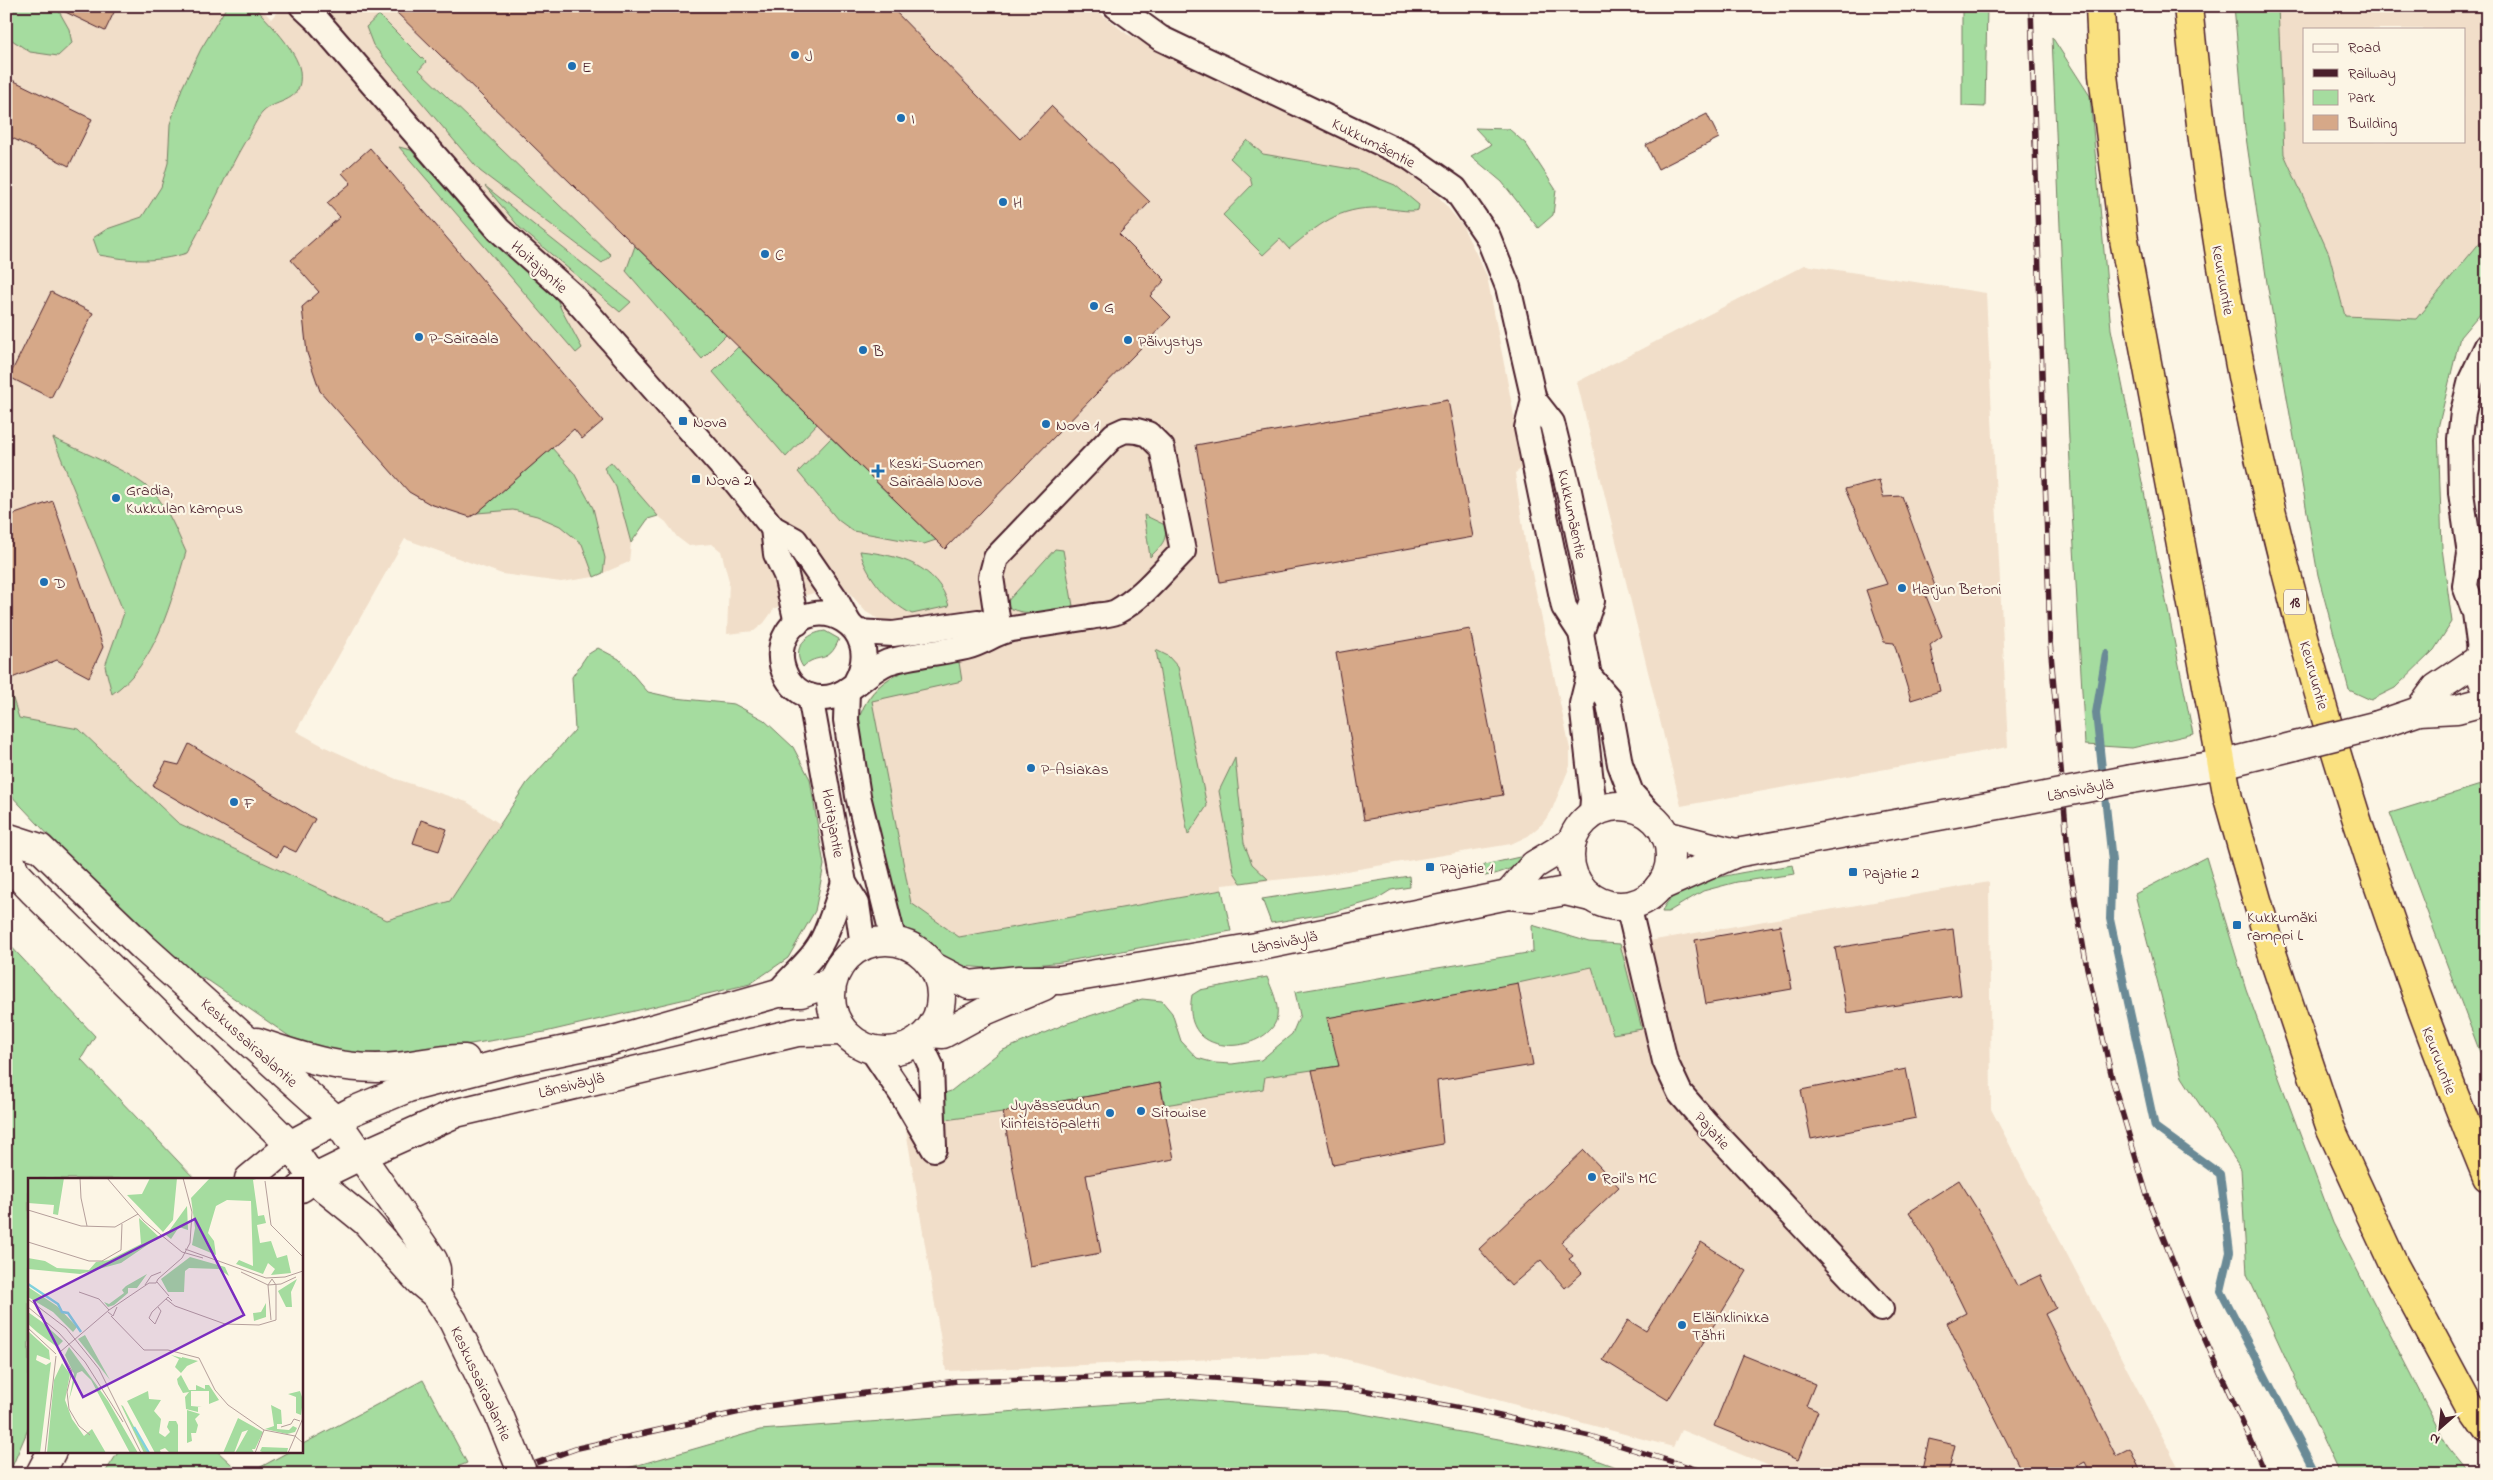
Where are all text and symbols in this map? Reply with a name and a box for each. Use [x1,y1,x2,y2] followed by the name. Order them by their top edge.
[2303,28,2466,142] legend
[2348,37,2381,59] text: Road
[805,45,813,69] place label: J
[789,49,801,61] marker: J
[582,56,592,80] place label: E
[566,60,578,72] marker: E
[2348,63,2396,86] text: Railway
[2348,87,2376,109] text: Park
[911,108,915,132] place label: I
[895,112,907,124] marker: I
[1327,112,1420,176] street label: Kukkumäentie
[2347,113,2397,136] text: Building
[1013,192,1022,216] place label: H
[997,196,1009,208] marker: H
[505,235,573,300] street label: Hoitajantie
[775,244,784,268] place label: C
[2204,244,2240,318] street label: Keuruuntie
[759,248,771,260] marker: C
[1104,296,1114,320] place label: G
[1088,300,1100,312] marker: G
[429,327,499,351] place label: P-Sairaala
[1138,330,1203,354] place label: Päivystys
[413,331,425,343] marker: P-Sairaala
[1122,334,1134,346] marker: Päivystys
[872,340,884,364] place label: B
[857,344,869,356] marker: B
[693,411,727,435] place label: Nova
[1056,414,1099,438] place label: Nova 1
[677,415,689,427] marker: Nova
[1040,418,1052,430] marker: Nova 1
[889,452,983,494] place label: Keski-Suomen Sairaala Nova
[871,464,885,478] marker: Keski-Suomen Sairaala Nova
[1550,467,1592,562] street label: Kukkumäentie
[706,469,752,493] place label: Nova 2
[690,473,702,485] marker: Nova 2
[126,479,243,521] place label: Gradia, Kukkulan kampus
[110,492,122,504] marker: Gradia, Kukkulan kampus
[53,572,66,596] place label: D
[38,576,50,588] marker: D
[1912,578,2002,602] place label: Harjun Betoni
[1896,582,1908,594] marker: Harjun Betoni
[2284,590,2306,614] road number: 18
[2292,638,2335,714] street label: Keuruuntie
[1041,758,1109,782] place label: P-Asiakas
[1025,762,1037,774] marker: P-Asiakas
[2045,773,2116,809] street label: Länsiväylä
[814,787,850,861] street label: Hoitajantie
[243,792,255,816] place label: F
[228,796,240,808] marker: F
[1440,857,1493,881] place label: Pajatie 1
[1424,861,1436,873] marker: Pajatie 1
[1863,862,1919,886] place label: Pajatie 2
[1847,866,1859,878] marker: Pajatie 2
[2247,906,2318,948] place label: Kukkumäki ramppi L
[2231,919,2243,931] marker: Kukkumäki ramppi L
[1249,925,1320,961] street label: Länsiväylä
[195,993,303,1094] street label: Keskussairaalantie
[2414,1024,2462,1099] street label: Keuruuntie
[536,1066,607,1106] street label: Länsiväylä
[1000,1094,1100,1136] place label: Jyvässeudun Kiinteistöpaletti
[1151,1101,1207,1125] place label: Sitowise
[1135,1105,1147,1117] marker: Sitowise
[1104,1107,1116,1119] marker: Jyvässeudun Kiinteistöpaletti
[1688,1107,1736,1156] street label: Pajatie
[1602,1167,1657,1191] place label: Roil's MC
[1586,1171,1598,1183] marker: Roil's MC
[28,1178,302,1452] inset map
[1692,1306,1769,1348] place label: Eläinklinikka Tähti
[1676,1319,1688,1331] marker: Eläinklinikka Tähti
[443,1323,518,1446] street label: Keskussairaalantie
[2416,1402,2466,1452] north arrow
[2426,1427,2444,1450] text: N

